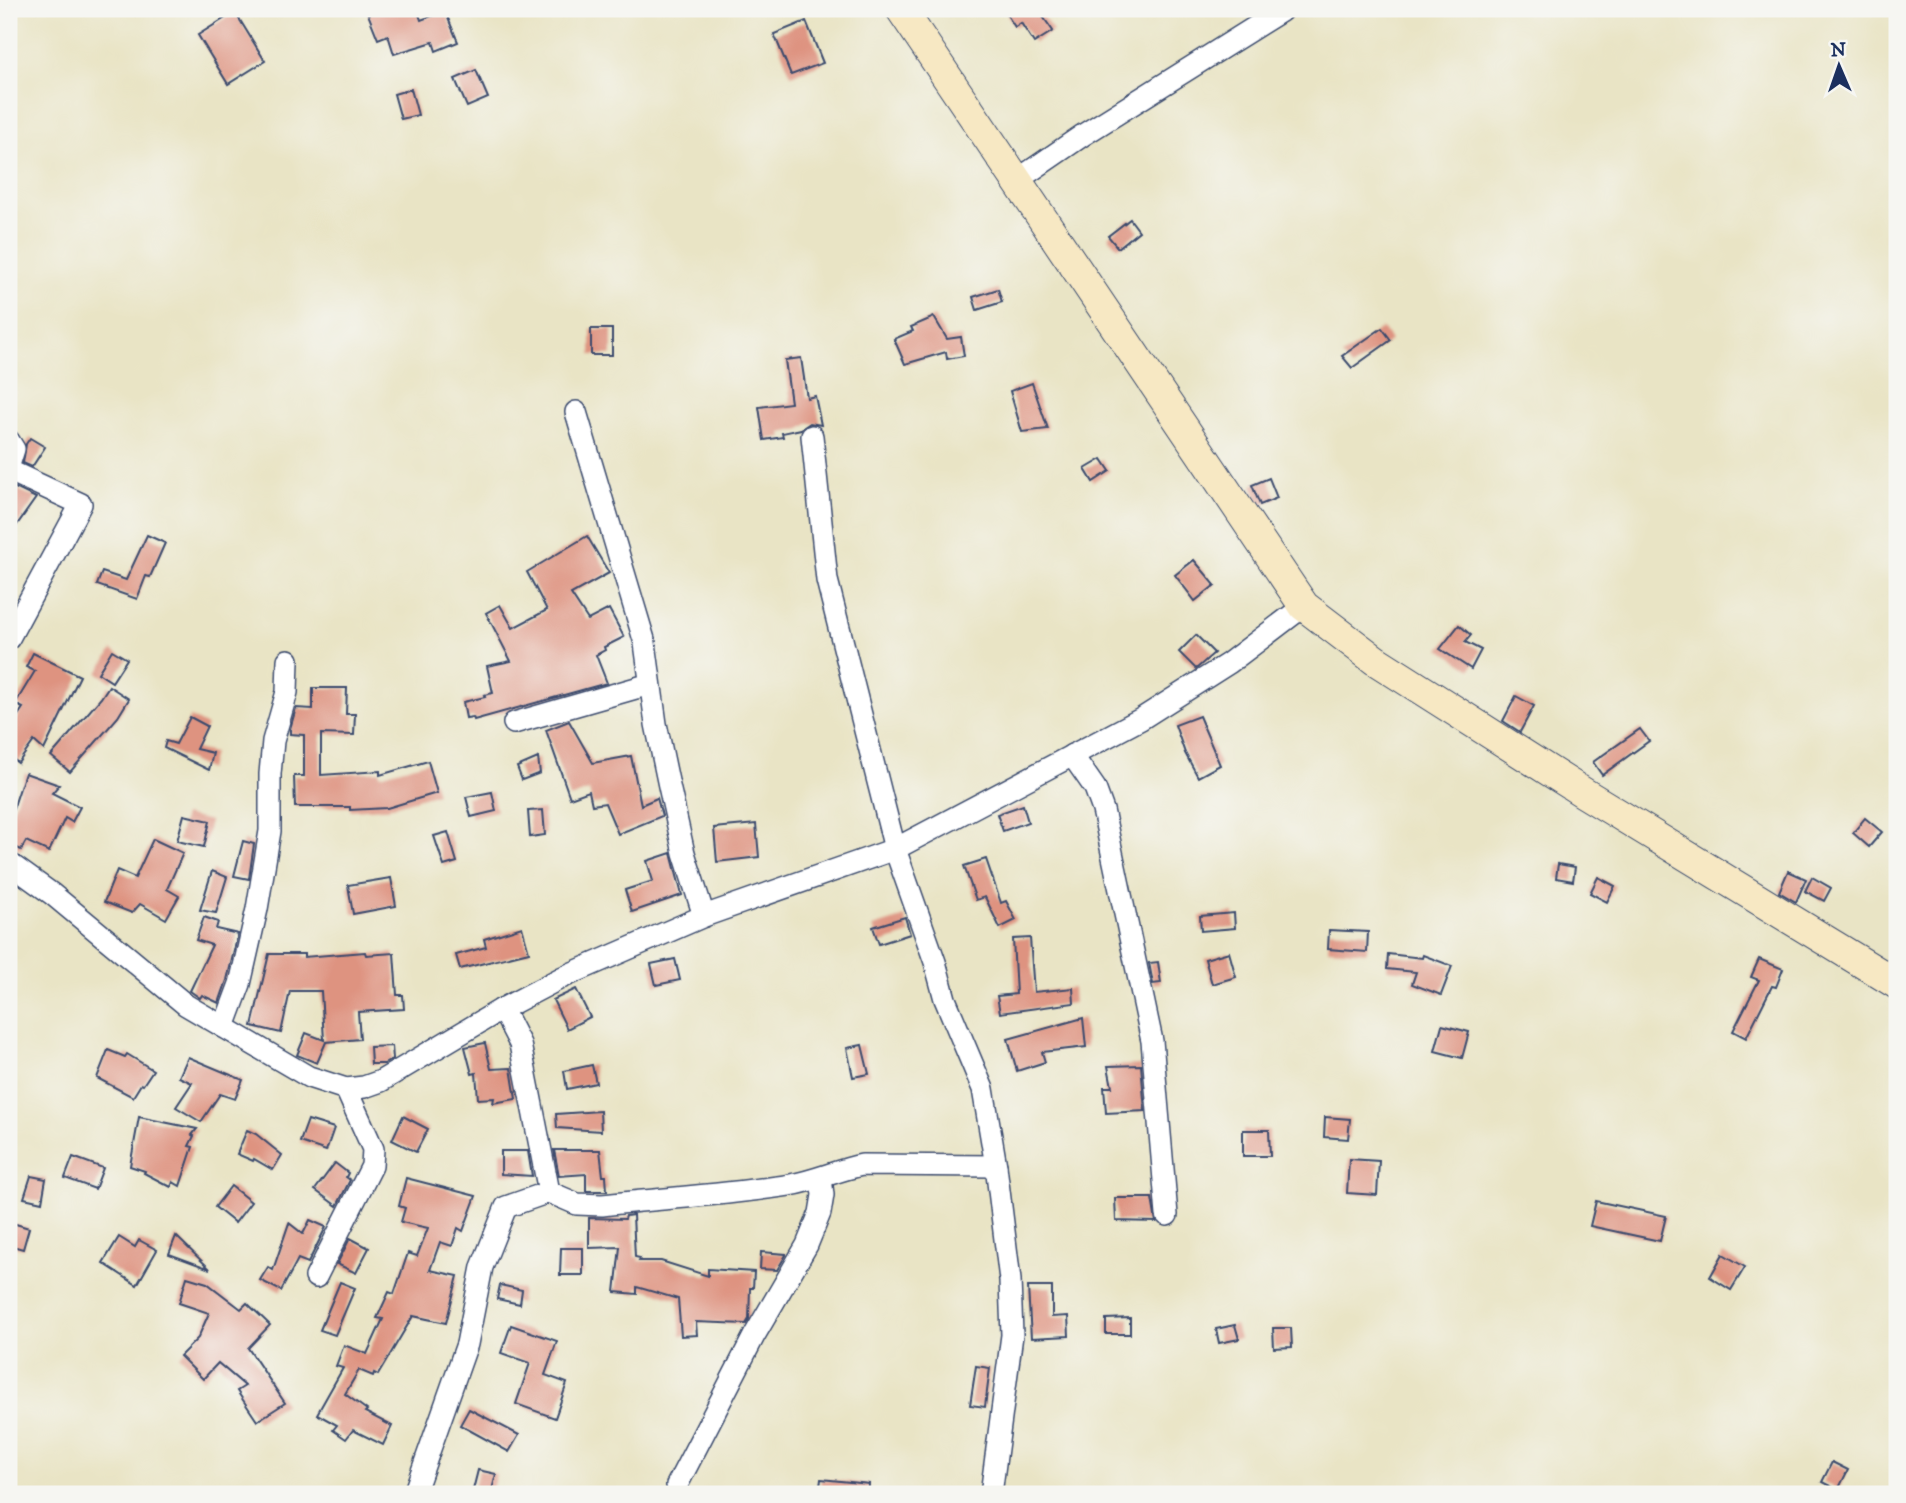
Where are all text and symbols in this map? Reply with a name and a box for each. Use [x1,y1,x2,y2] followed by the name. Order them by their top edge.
[1804,32,1874,102] north arrow
[1830,39,1847,62] text: N

